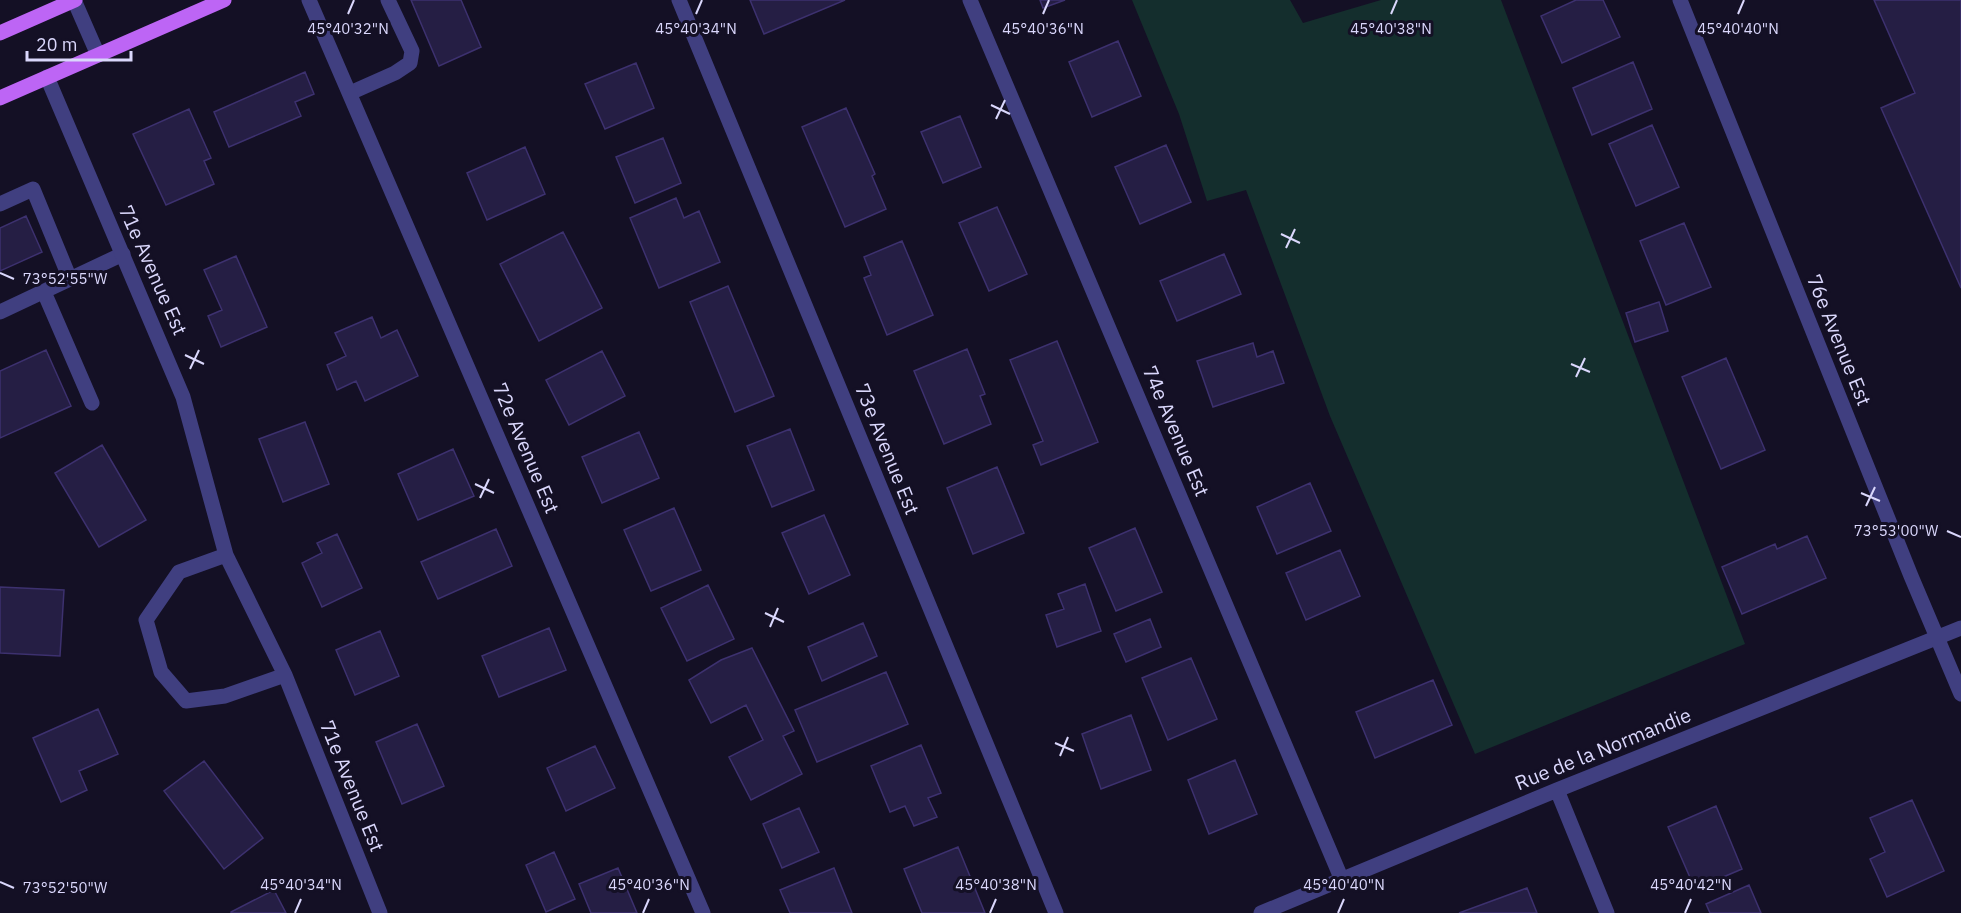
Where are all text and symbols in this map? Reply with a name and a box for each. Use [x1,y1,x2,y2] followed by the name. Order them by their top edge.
[307,19,389,38] text: 45°40'32"N
[655,19,737,38] text: 45°40'34"N
[1002,19,1084,38] text: 45°40'36"N
[1350,19,1432,38] text: 45°40'38"N
[1697,19,1779,38] text: 45°40'40"N
[27,24,130,62] scale bar
[36,33,78,56] text: 20 m
[113,201,194,339] street label: 71e Avenue Est
[23,269,108,288] text: 73°52'55"W
[1801,270,1878,410] street label: 76e Avenue Est
[1137,361,1216,500] street label: 74e Avenue Est
[487,378,566,517] street label: 72e Avenue Est
[849,379,926,519] street label: 73e Avenue Est
[1854,521,1939,540] text: 73°53'00"W
[1511,701,1695,796] street label: Rue de la Normandie
[314,716,391,856] street label: 71e Avenue Est
[260,875,342,894] text: 45°40'34"N
[608,875,690,894] text: 45°40'36"N
[955,875,1037,894] text: 45°40'38"N
[1303,875,1385,894] text: 45°40'40"N
[1650,875,1732,894] text: 45°40'42"N
[23,878,108,897] text: 73°52'50"W

